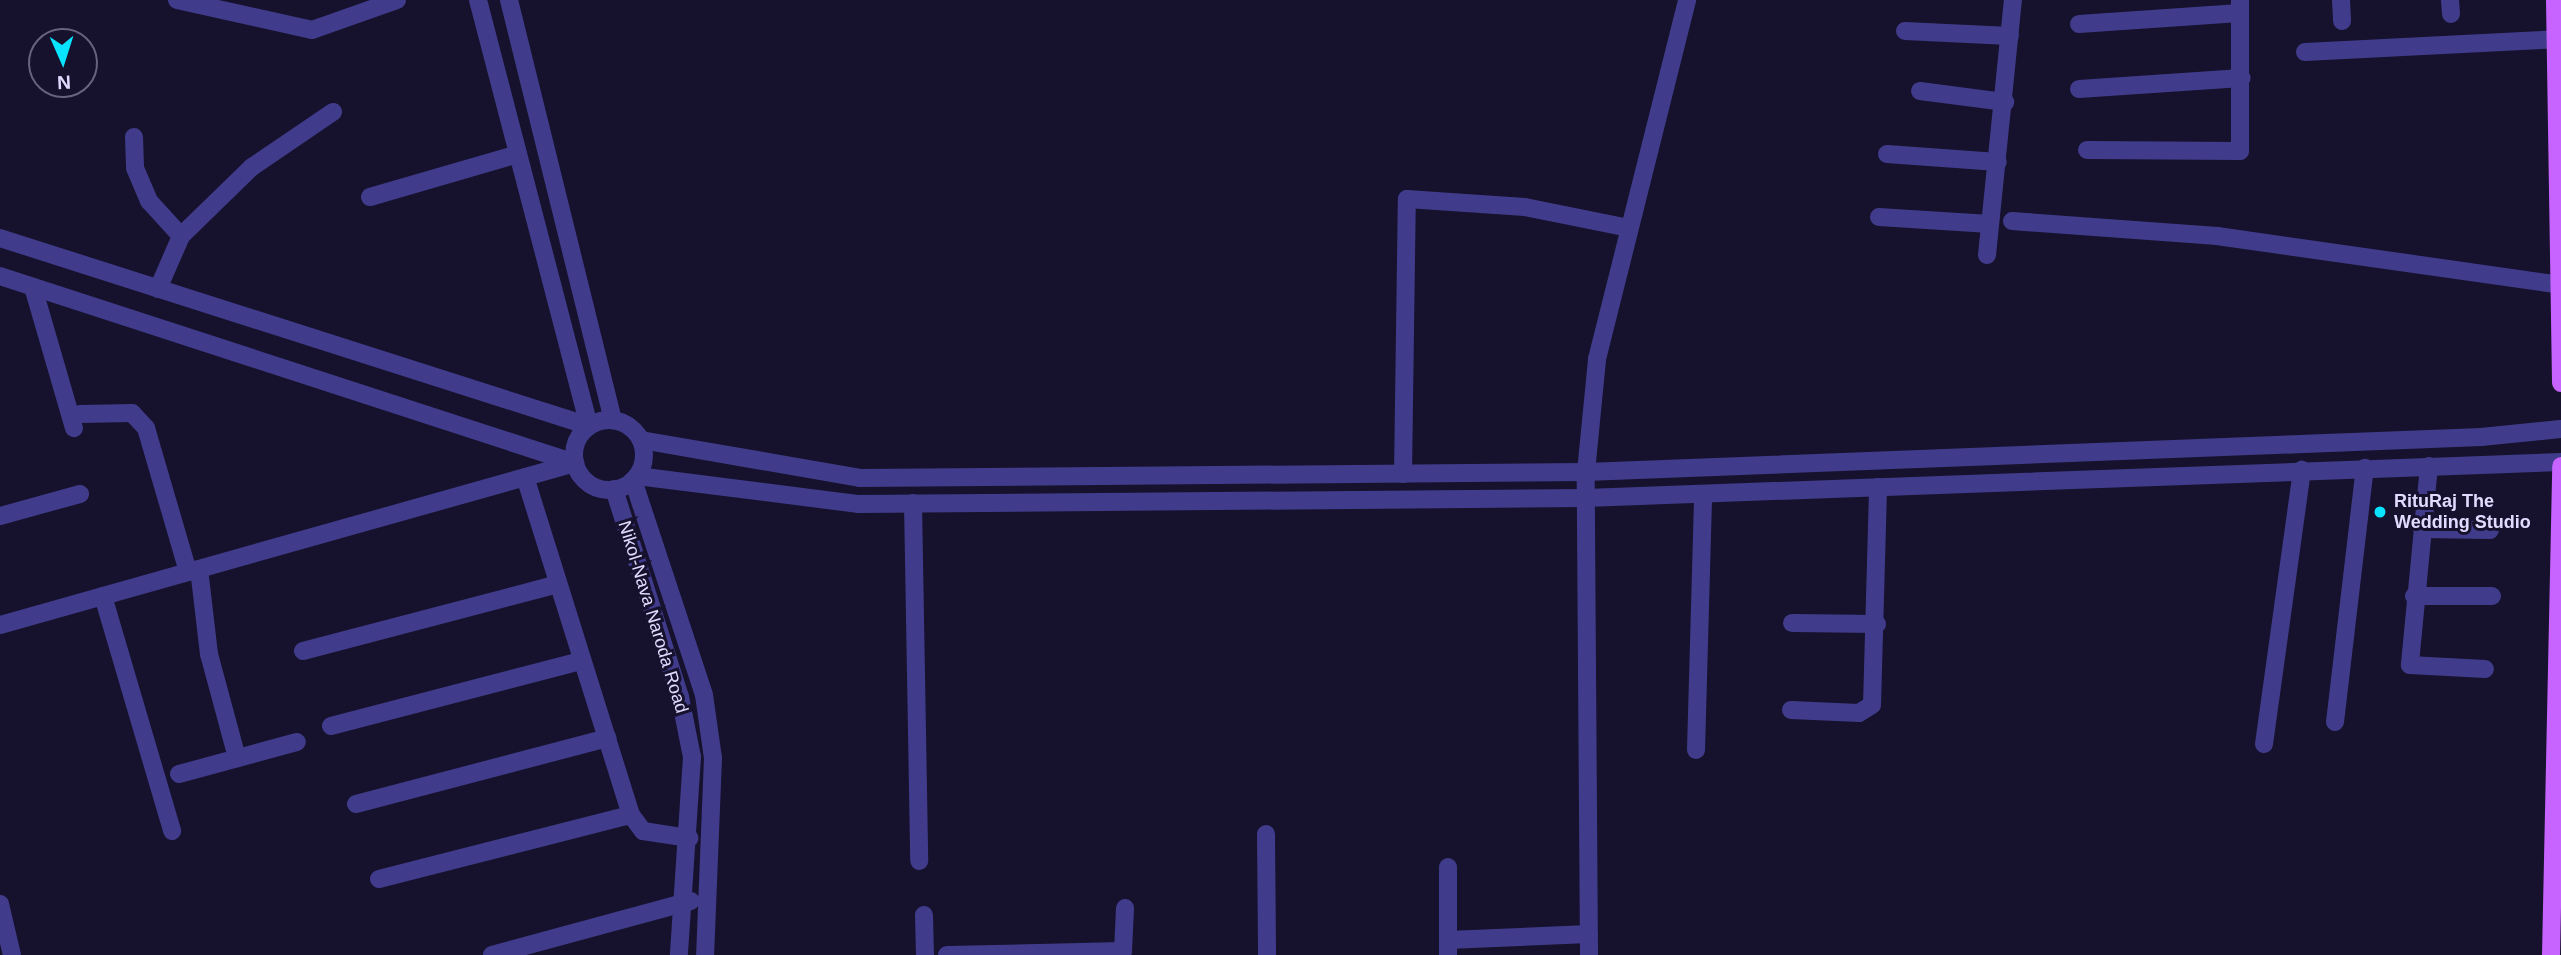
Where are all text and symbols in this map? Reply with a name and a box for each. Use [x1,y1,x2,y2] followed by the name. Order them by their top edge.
[28,28,98,98] north arrow
[57,72,71,93] text: N
[2394,491,2531,534] place label: RituRaj The Wedding Studio
[2372,504,2388,520] marker: RituRaj The Wedding Studio
[613,518,693,716] street label: Nikol-Nava Naroda Road

